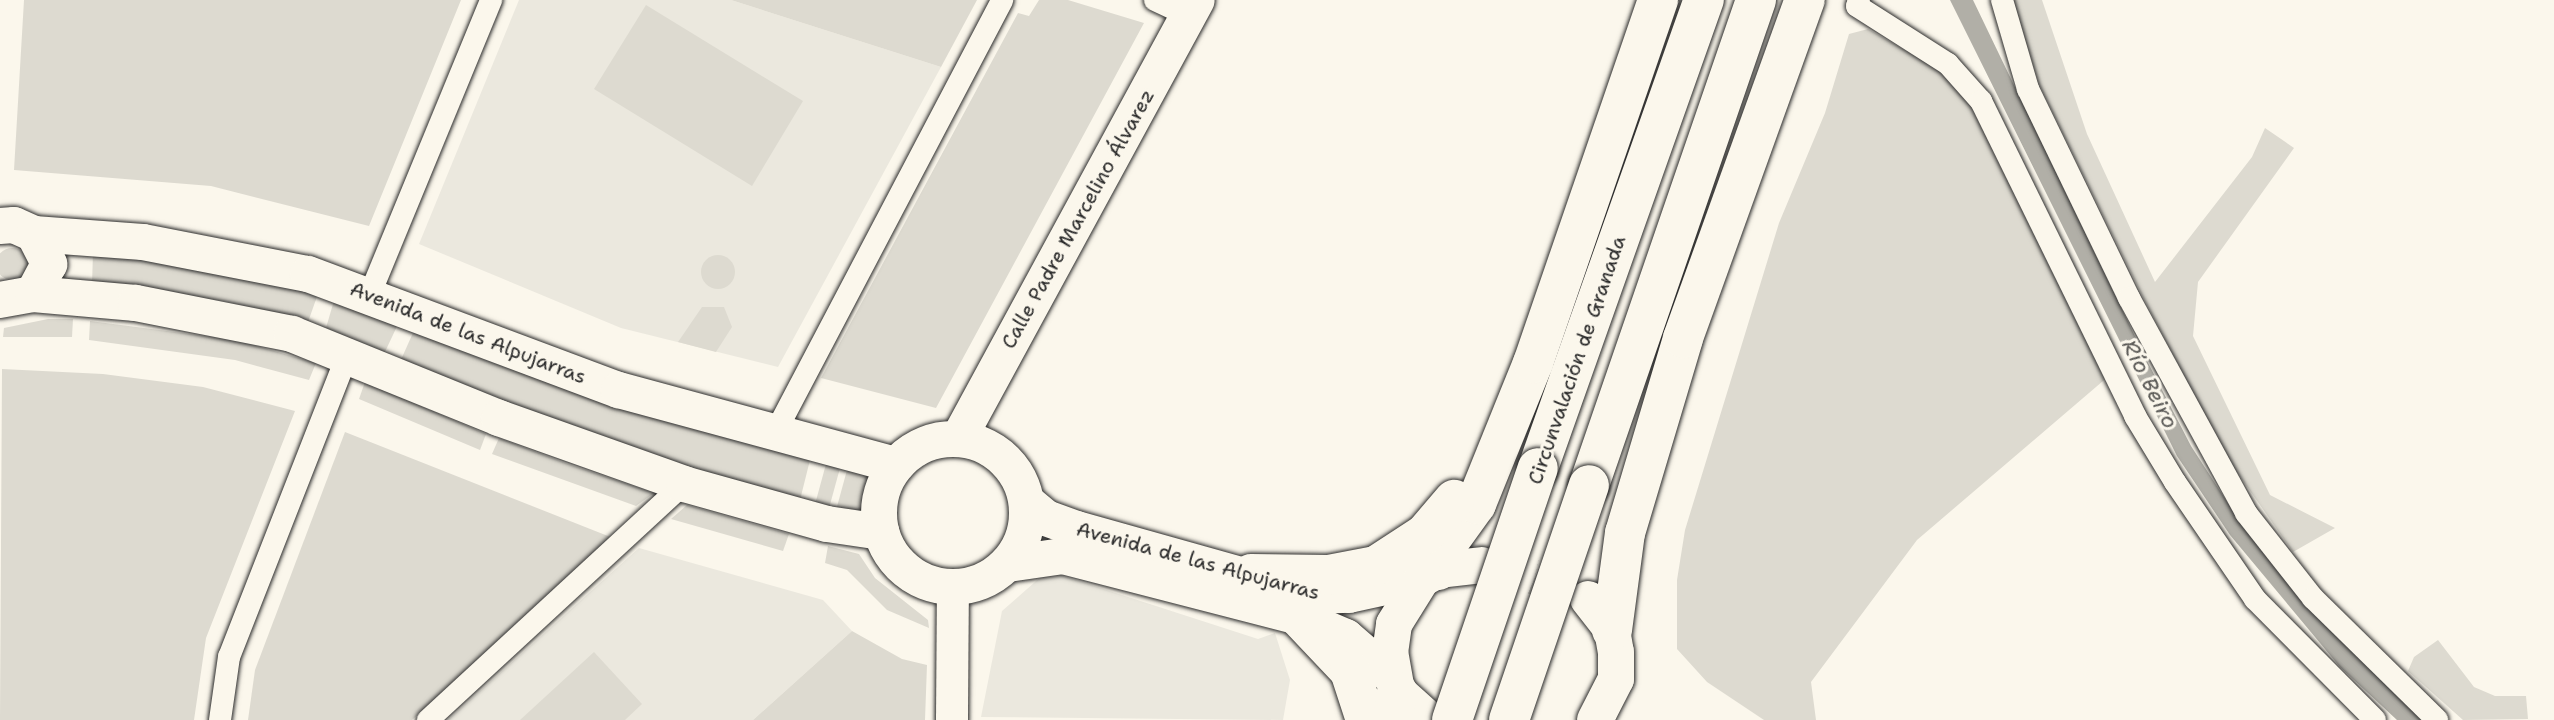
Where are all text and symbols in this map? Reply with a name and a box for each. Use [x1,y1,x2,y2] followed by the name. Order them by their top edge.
[997,85,1159,353] street label: Calle Padre Marcelino Álvarez
[1523,232,1631,488] street label: Circunvalación de Granada
[347,277,589,389] street label: Avenida de las Alpujarras
[2116,335,2184,433] water label: Río Beiro
[1074,517,1322,605] street label: Avenida de las Alpujarras

